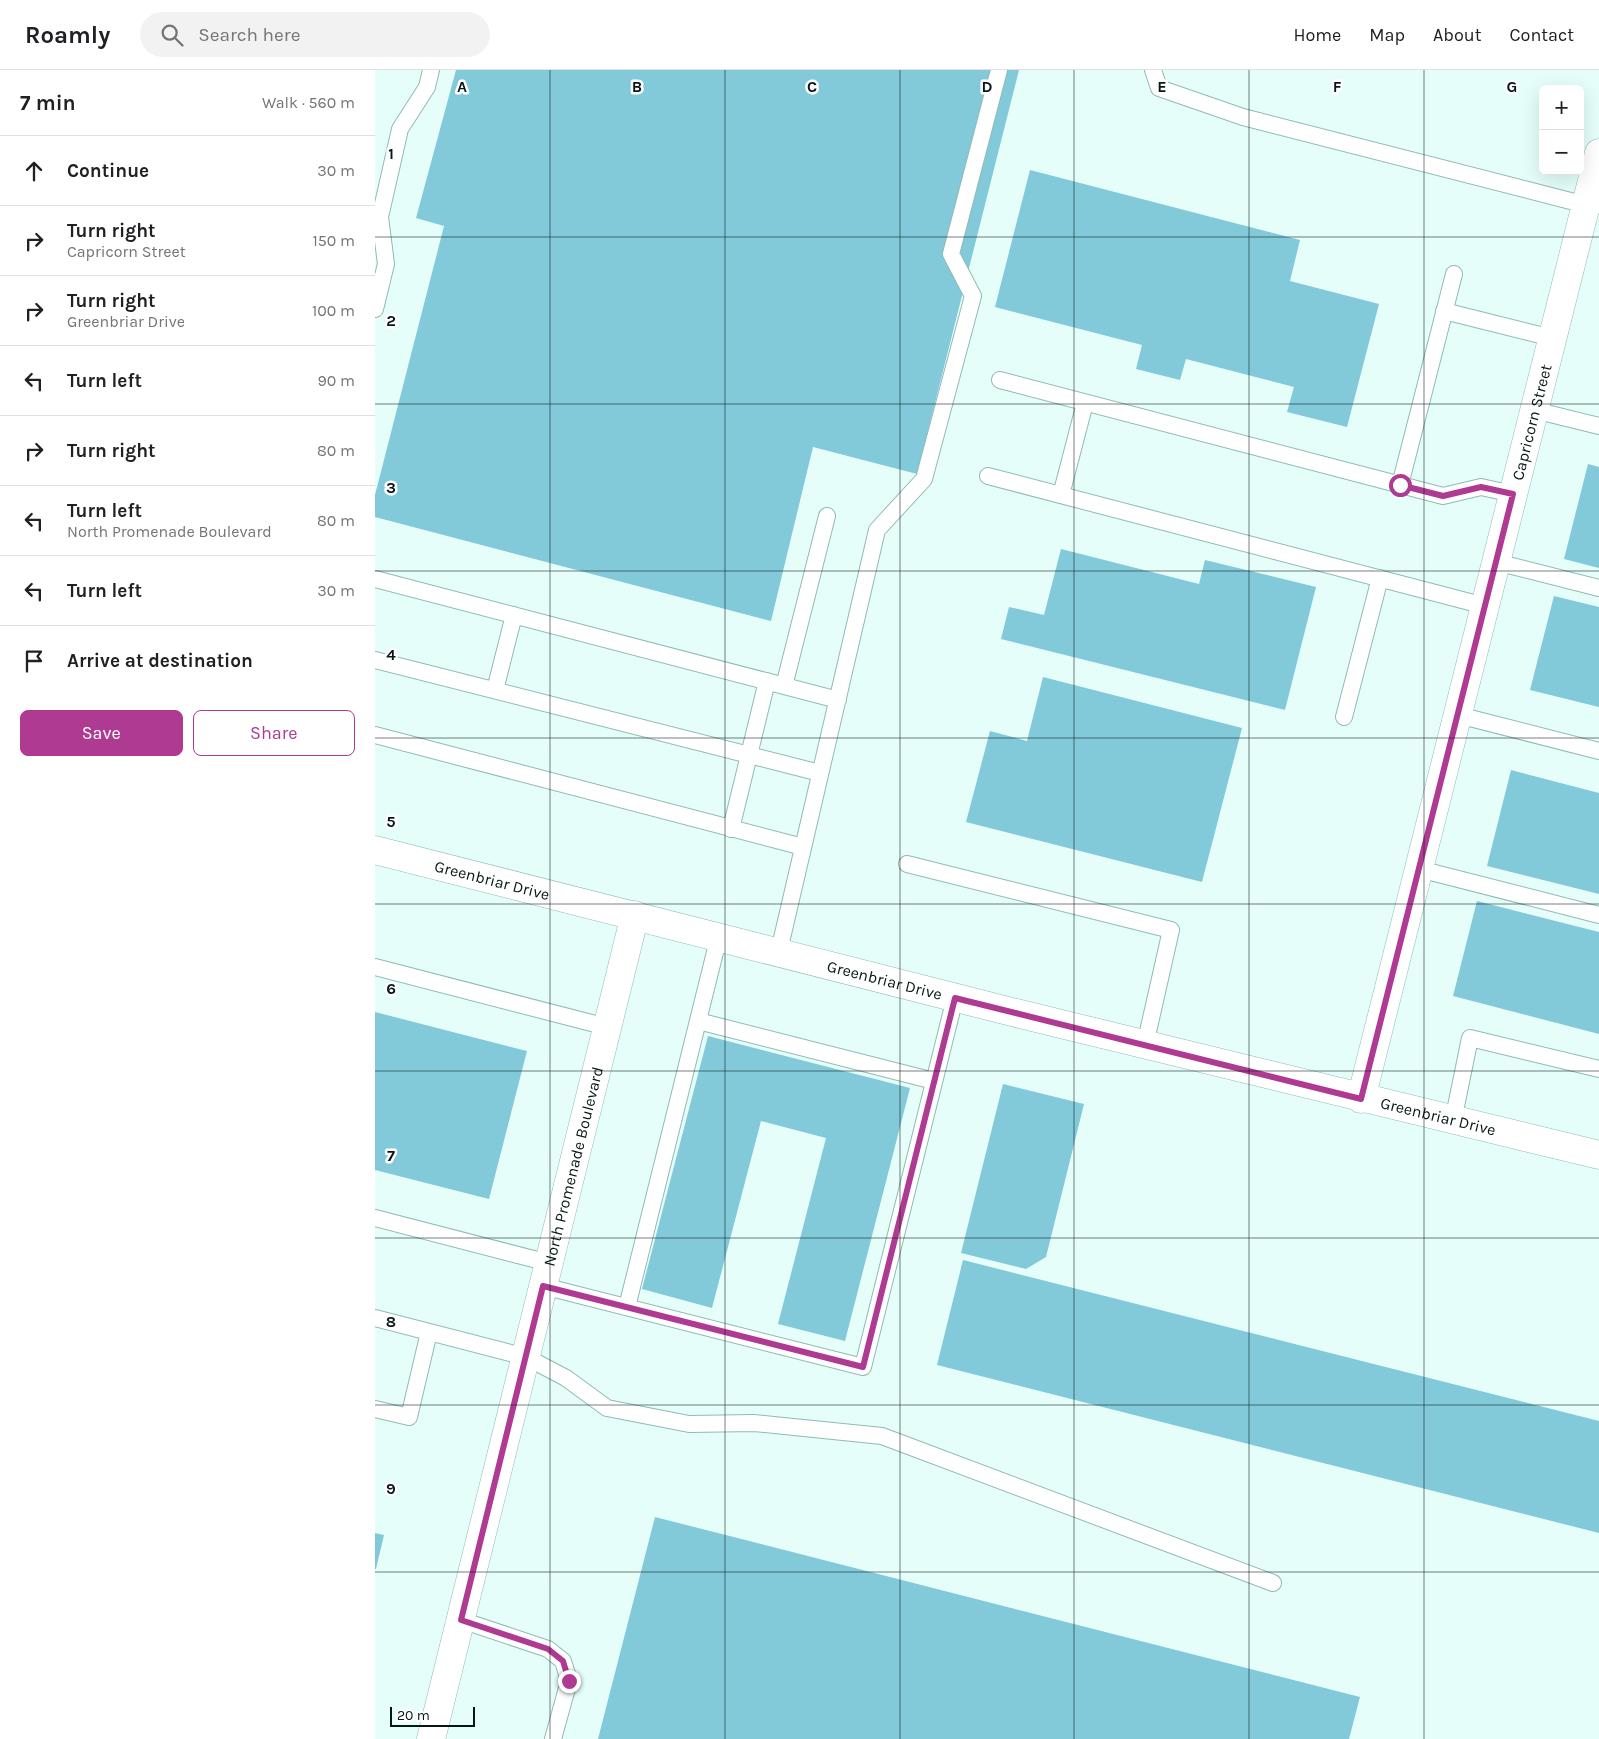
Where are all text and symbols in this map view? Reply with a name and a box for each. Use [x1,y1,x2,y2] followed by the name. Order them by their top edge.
[140,12,490,57] search box
[25,21,110,49] text: Roamly
[158,21,186,49] icon: search
[198,24,300,46] text: Search here
[1293,24,1341,46] text: Home
[1369,24,1405,46] text: Map
[1433,24,1482,46] text: About
[1510,24,1574,46] text: Contact
[457,77,467,96] text: A
[632,77,642,96] text: B
[807,77,817,96] text: C
[982,77,993,96] text: D
[1157,77,1167,96] text: E
[1333,77,1342,96] text: F
[1507,77,1517,96] text: G
[1539,85,1584,175] map controls
[1539,85,1584,130] button: +
[20,91,76,115] text: 7 min
[262,93,355,112] text: Walk · 560 m
[1539,130,1584,175] button: −
[388,144,394,163] text: 1
[20,157,48,185] icon: ahead
[67,160,149,182] text: Continue
[317,161,355,180] text: 30 m
[67,220,156,242] text: Turn right
[20,227,48,255] icon: right
[312,231,355,250] text: 150 m
[67,242,186,261] text: Capricorn Street
[67,290,156,312] text: Turn right
[20,297,48,325] icon: right
[312,301,355,320] text: 100 m
[386,311,396,330] text: 2
[67,312,185,331] text: Greenbriar Drive
[1508,362,1555,482] street label: Capricorn Street
[20,367,48,395] icon: left
[67,370,142,392] text: Turn left
[317,371,355,390] text: 90 m
[20,437,48,465] icon: right
[67,440,156,462] text: Turn right
[317,441,355,460] text: 80 m
[1389,474,1412,497] route start
[386,478,396,497] text: 3
[67,500,142,522] text: Turn left
[20,507,48,535] icon: left
[317,511,355,530] text: 80 m
[67,522,272,541] text: North Promenade Boulevard
[20,577,48,605] icon: left
[67,580,142,602] text: Turn left
[317,581,355,600] text: 30 m
[386,645,396,664] text: 4
[20,647,48,675] icon: arrive
[67,650,253,672] text: Arrive at destination
[20,710,183,756] button: Save
[193,710,355,756] button: Share
[386,812,396,831] text: 5
[433,857,552,904] street label: Greenbriar Drive
[825,956,944,1004] street label: Greenbriar Drive
[386,979,396,998] text: 6
[539,1065,607,1268] street label: North Promenade Boulevard
[1379,1093,1498,1140] street label: Greenbriar Drive
[387,1146,395,1165] text: 7
[386,1312,396,1331] text: 8
[386,1479,396,1498] text: 9
[558,1670,581,1693] route end
[390,1704,475,1727] scale bar
[397,1707,430,1724] text: 20 m

